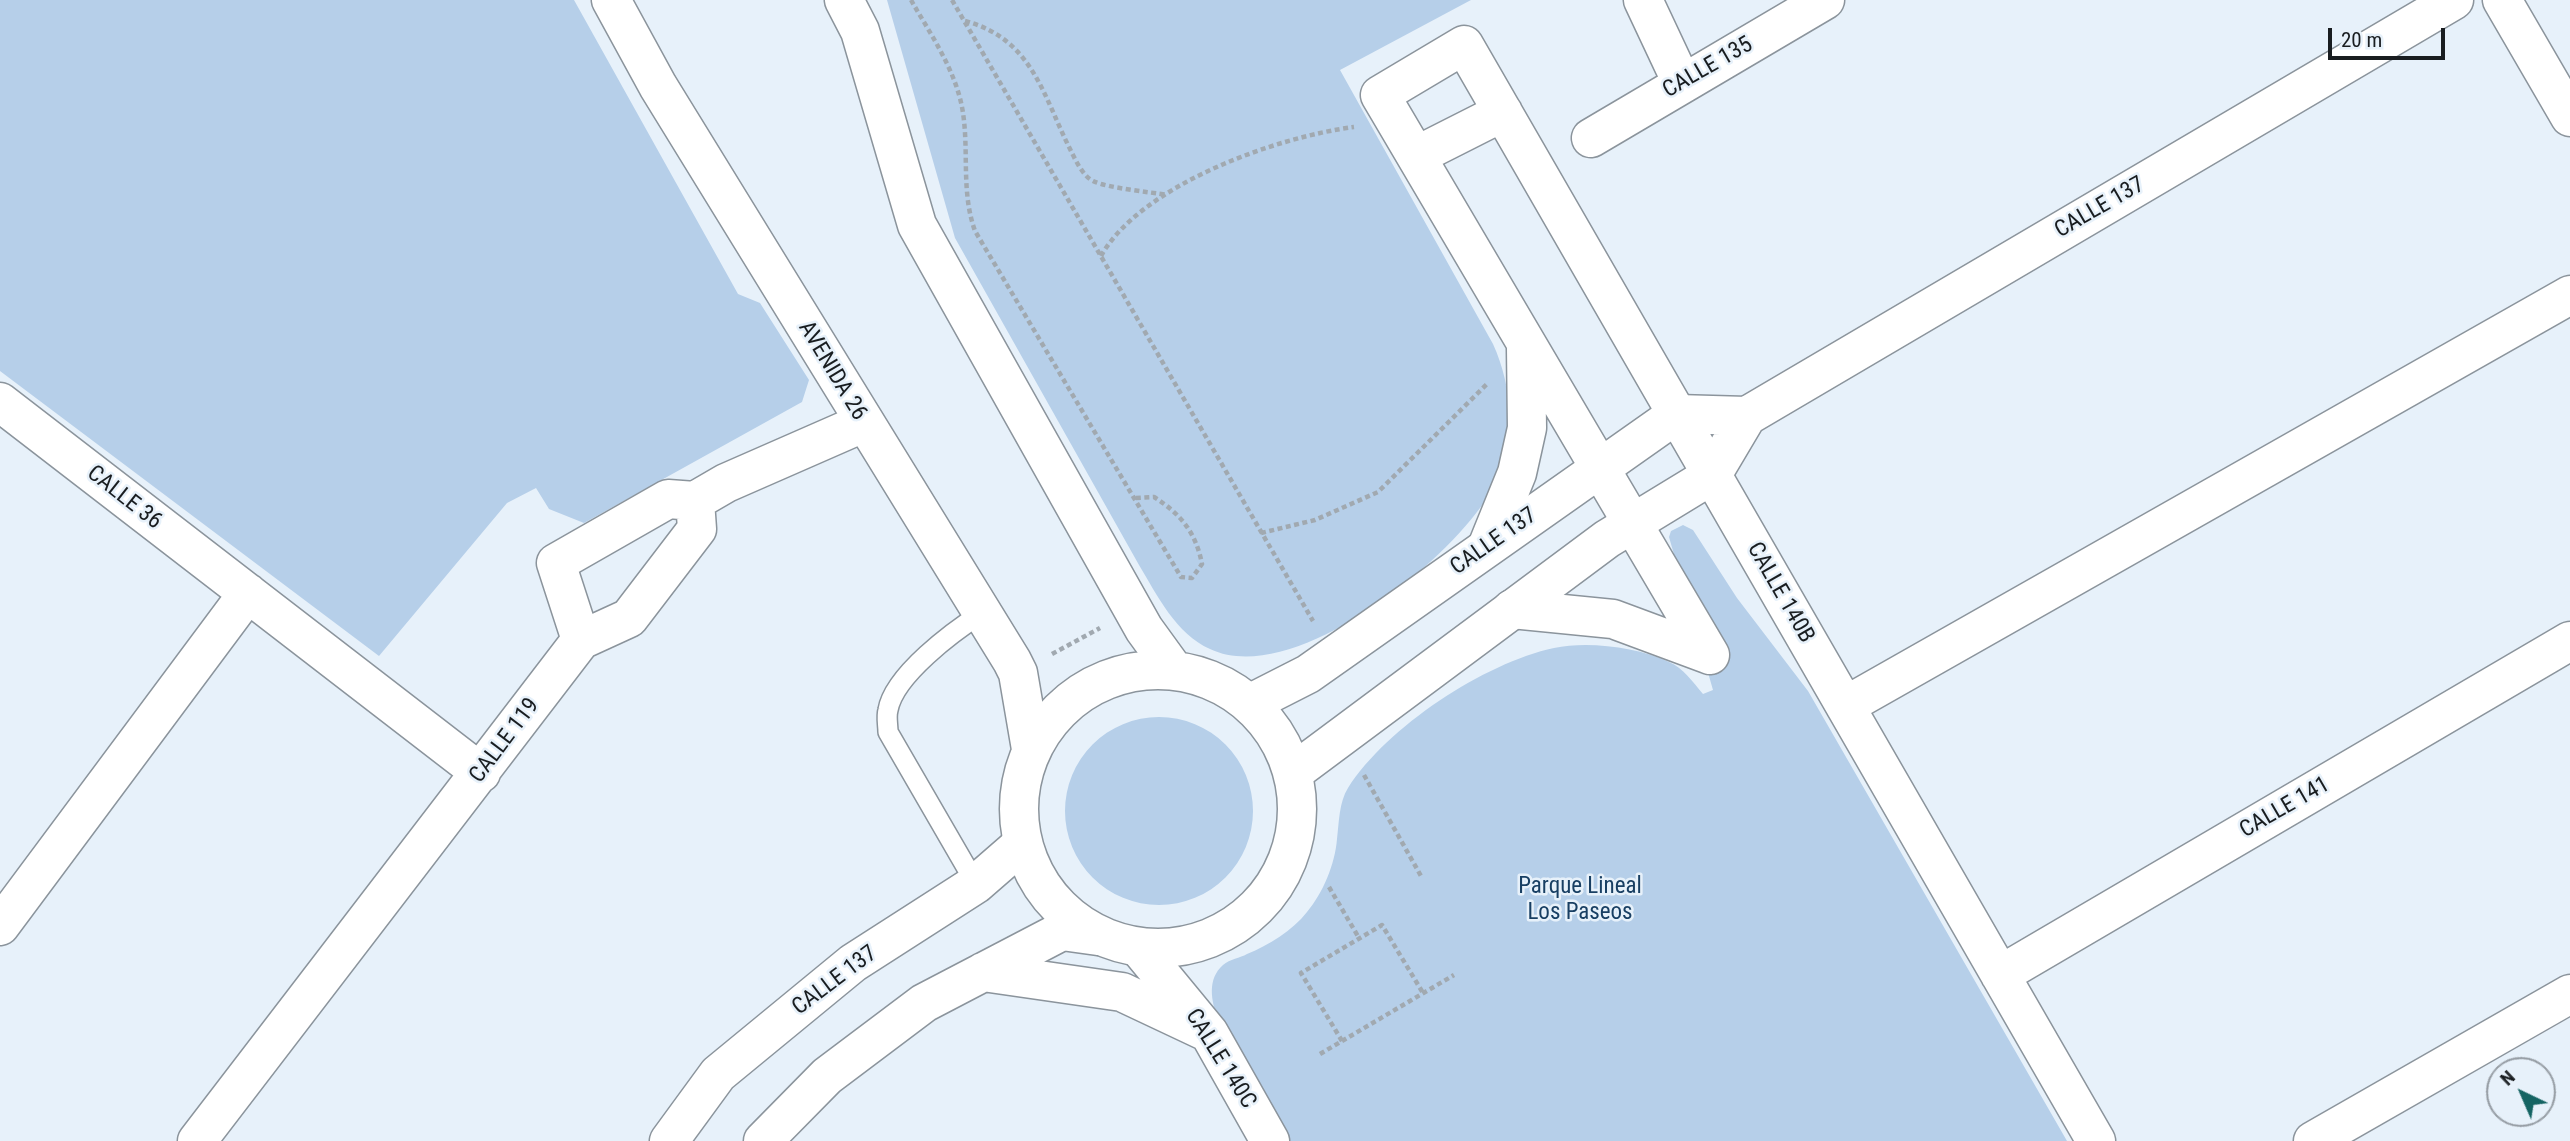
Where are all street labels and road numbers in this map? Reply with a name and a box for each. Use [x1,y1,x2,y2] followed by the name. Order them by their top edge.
[1658,31,1758,105] street label: CALLE 135
[2050,171,2150,245] street label: CALLE 137
[792,316,872,426] street label: AVENIDA 26
[81,460,167,536] street label: CALLE 36
[1446,502,1542,582] street label: CALLE 137
[1740,538,1820,648] street label: CALLE 140B
[464,693,546,789] street label: CALLE 119
[2235,771,2335,845] street label: CALLE 141
[787,940,883,1022] street label: CALLE 137
[1179,1004,1261,1114] street label: CALLE 140C

